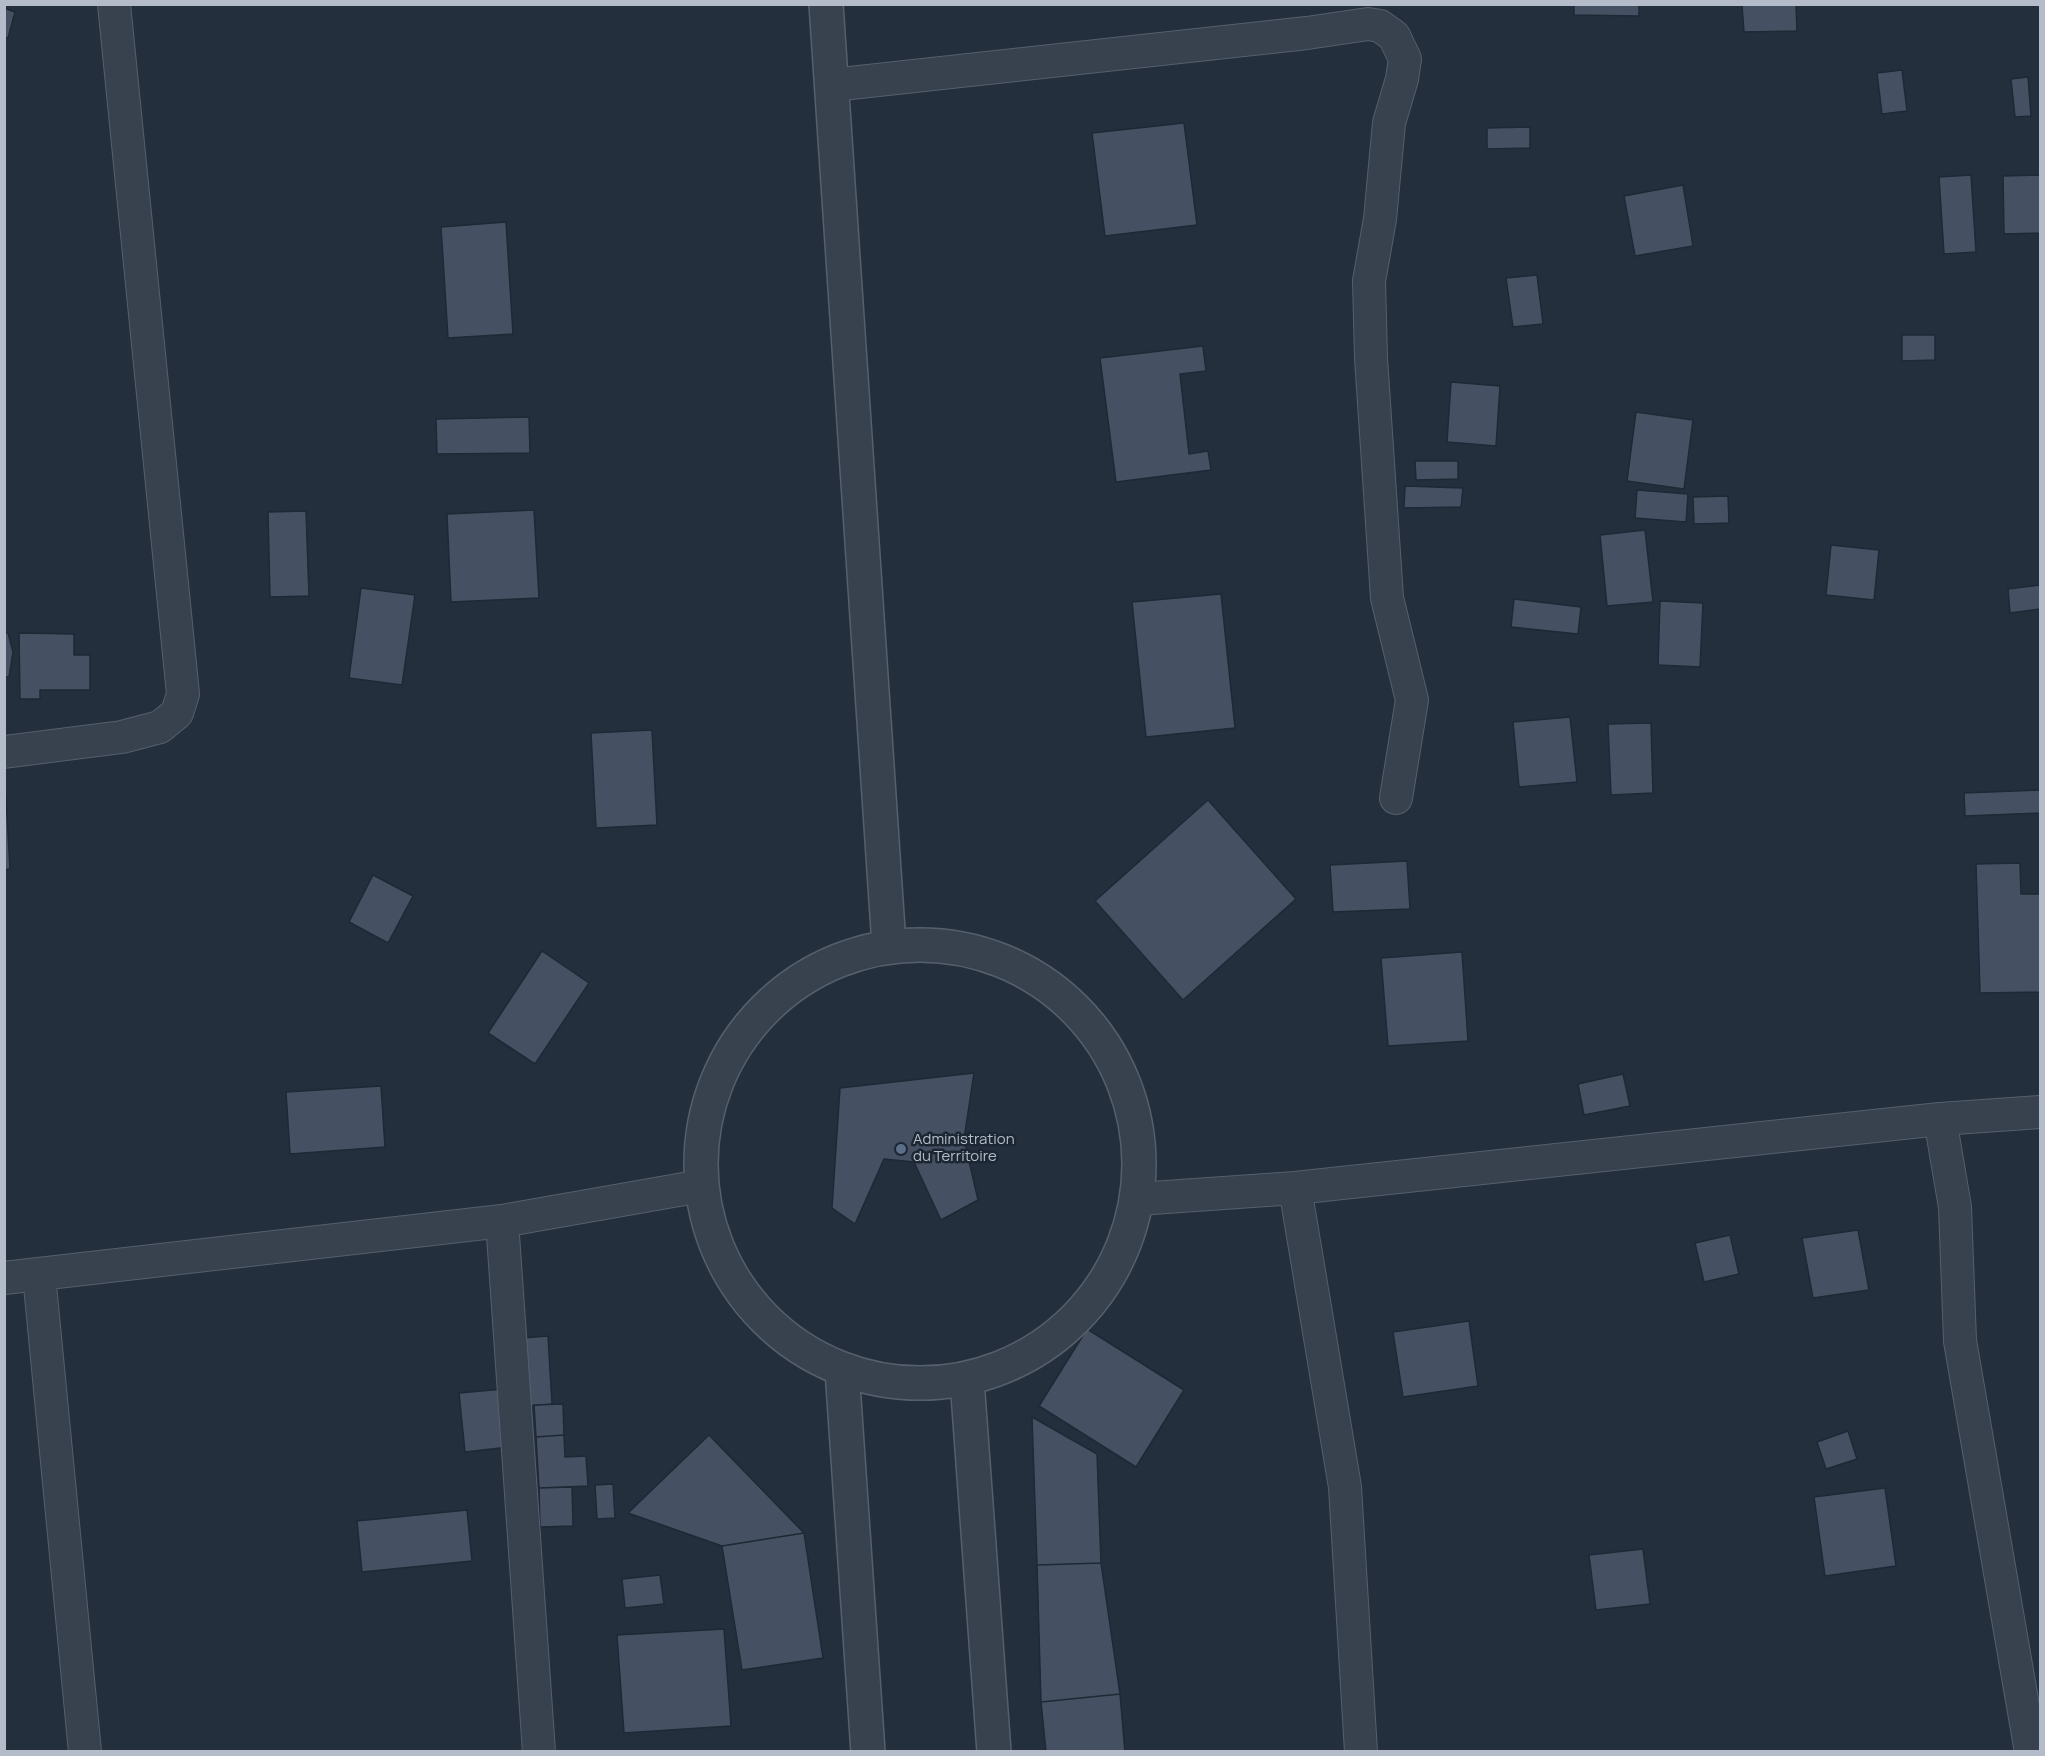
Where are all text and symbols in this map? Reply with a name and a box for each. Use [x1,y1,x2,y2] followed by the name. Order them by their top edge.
[913,1131,1015,1166] place label: Administration du Territoire
[894,1142,908,1156] marker: Administration du Territoire

